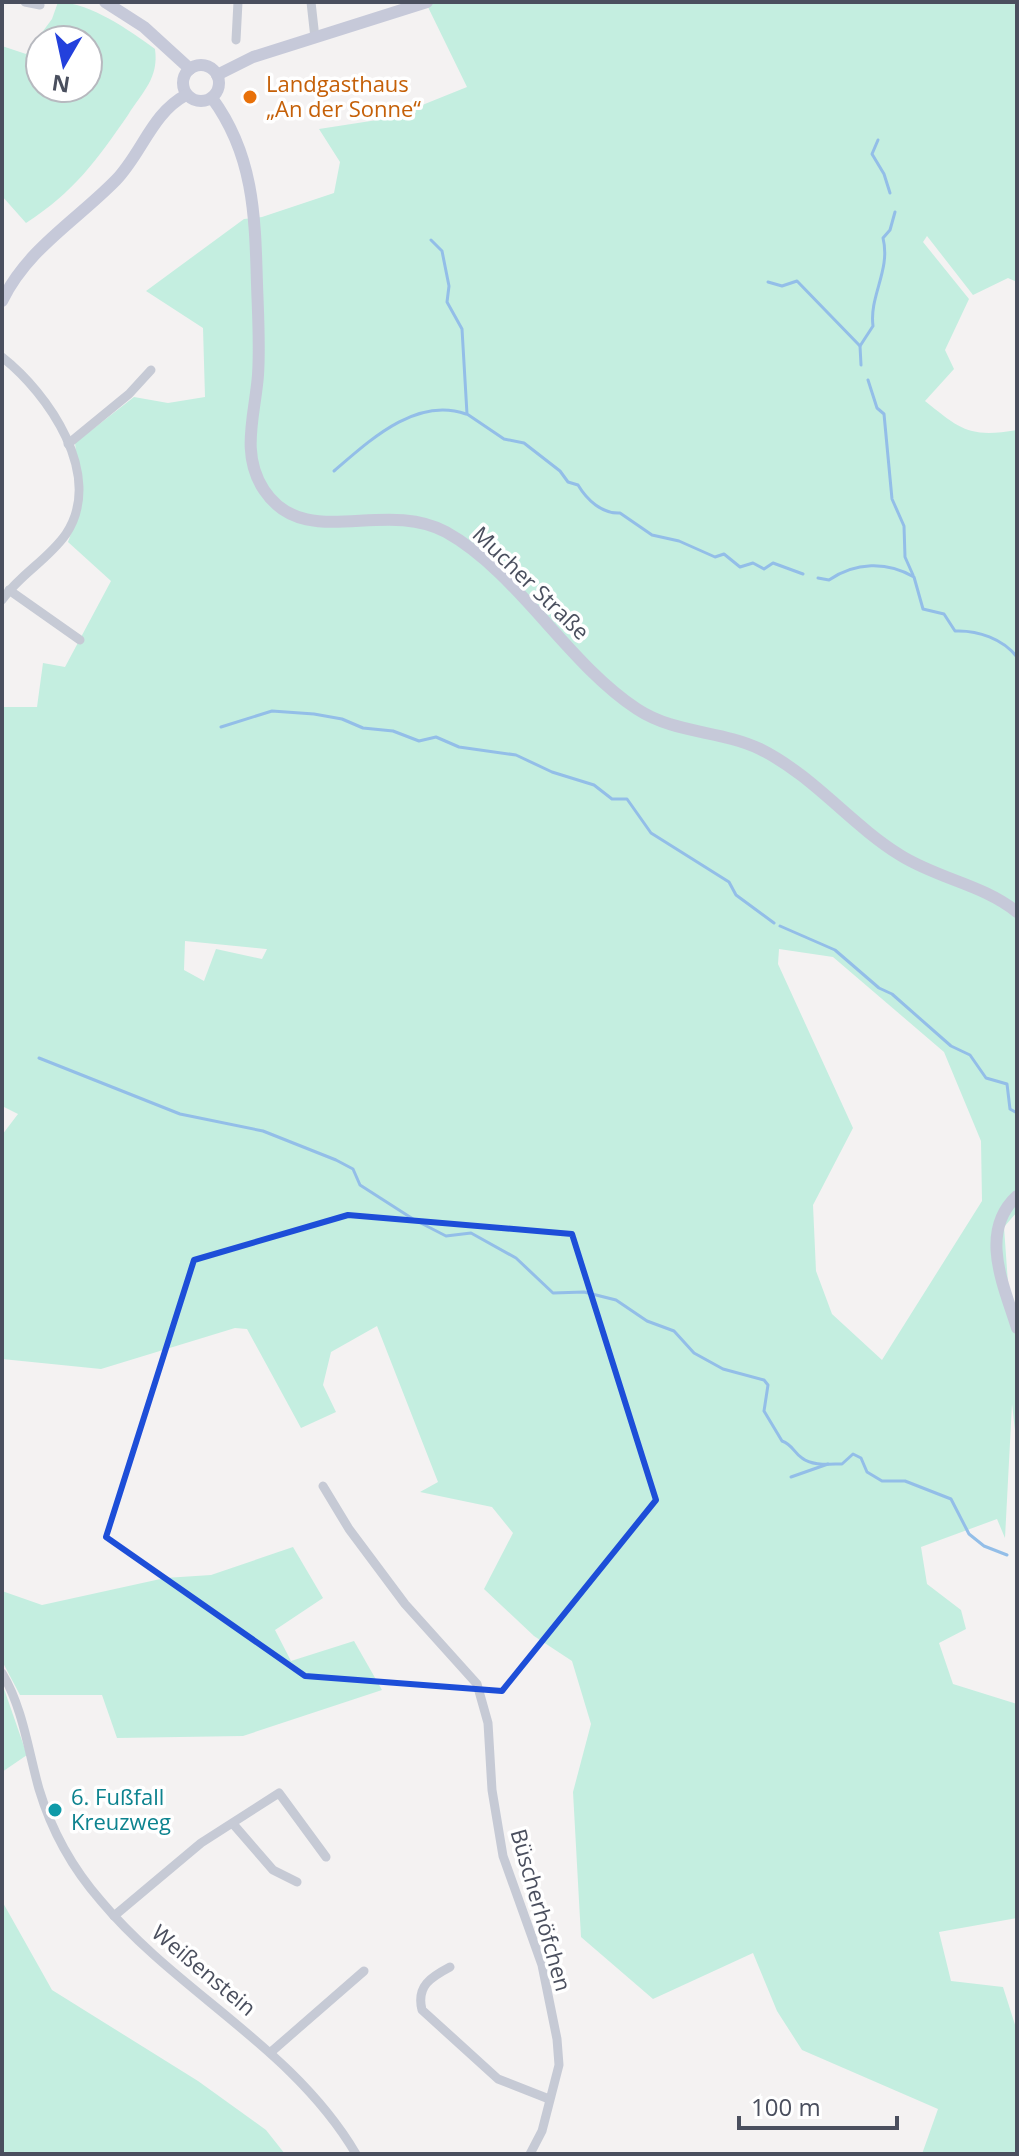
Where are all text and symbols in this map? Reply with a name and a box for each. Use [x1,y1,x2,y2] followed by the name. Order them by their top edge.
[24,24,104,104] north arrow
[266,68,421,123] place label: Landgasthaus „An der Sonne“
[50,69,72,101] text: N
[241,88,259,106] marker: Landgasthaus „An der Sonne“
[467,519,597,646] street label: Mucher Straße
[71,1781,171,1836] place label: 6. Fußfall Kreuzweg
[46,1801,64,1819] marker: 6. Fußfall Kreuzweg
[504,1825,579,1994] street label: Büscherhöfchen
[146,1917,263,2022] street label: Weißenstein
[739,2080,897,2130] scale bar
[751,2090,821,2123] text: 100 m

